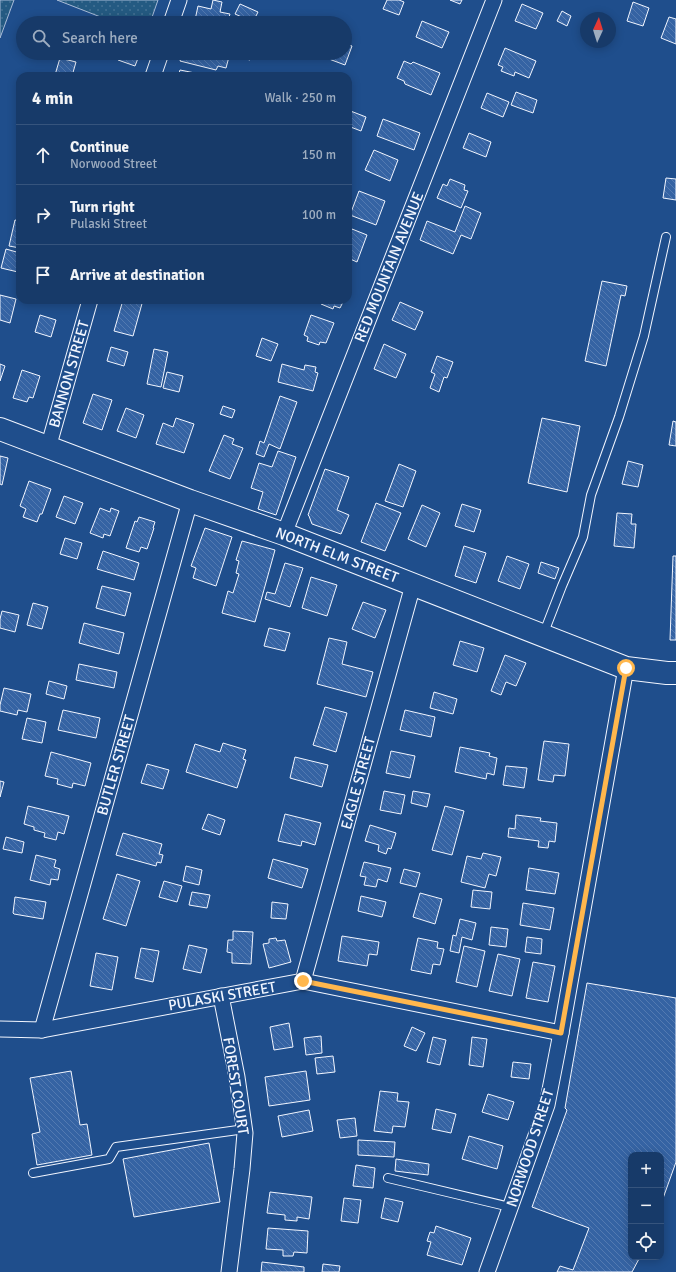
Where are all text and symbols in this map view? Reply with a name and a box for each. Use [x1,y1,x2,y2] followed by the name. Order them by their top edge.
[580,12,616,48] north arrow
[16,16,352,60] search box
[30,27,52,49] icon: search
[62,29,138,47] text: Search here
[32,88,73,109] text: 4 min
[265,90,336,106] text: Walk · 250 m
[70,138,129,156] text: Continue
[32,144,54,166] icon: ahead
[302,147,336,163] text: 150 m
[70,156,157,172] text: Norwood Street
[351,189,427,345] street label: RED MOUNTAIN AVENUE
[70,198,135,216] text: Turn right
[32,204,54,226] icon: right
[302,207,336,223] text: 100 m
[70,216,147,232] text: Pulaski Street
[32,264,54,286] icon: arrive
[70,266,205,284] text: Arrive at destination
[45,318,93,430] street label: BANNON STREET
[273,523,401,587] street label: NORTH ELM STREET
[617,659,635,677] route start
[93,712,139,817] street label: BUTLER STREET
[337,734,379,831] street label: EAGLE STREET
[294,972,312,990] route end
[167,978,278,1014] street label: PULASKI STREET
[219,1036,253,1137] street label: FOREST COURT
[502,1086,558,1209] street label: NORWOOD STREET
[628,1152,664,1260] map controls
[628,1152,664,1188] button: +
[628,1188,664,1224] button: −
[628,1224,664,1260] button: locate

